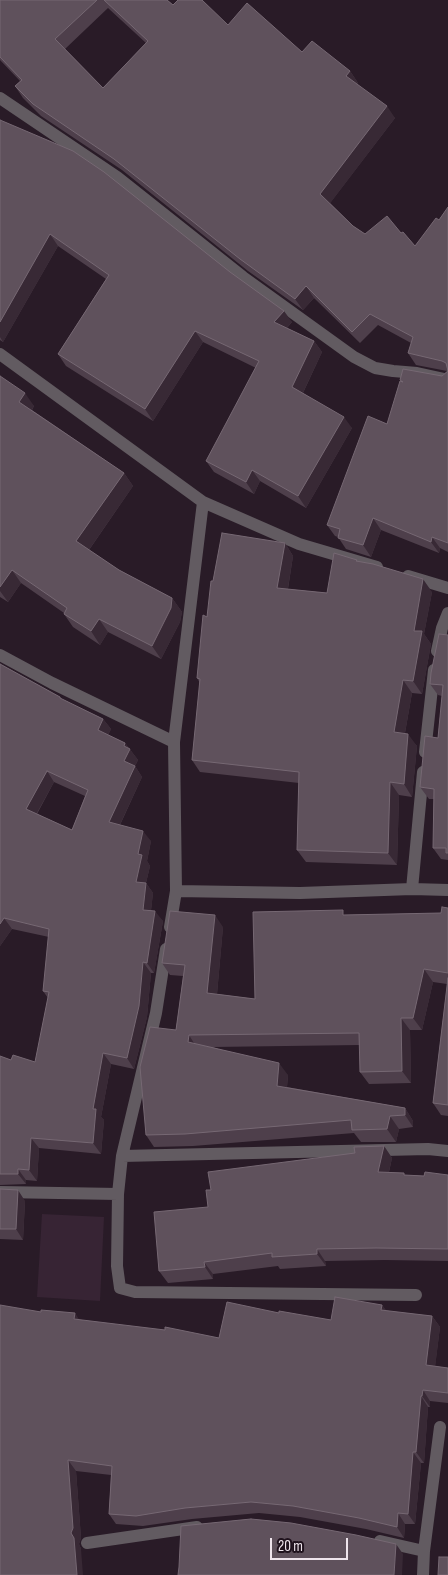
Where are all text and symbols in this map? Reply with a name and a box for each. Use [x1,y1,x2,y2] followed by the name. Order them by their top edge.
[273,1528,350,1560] scale bar
[278,1537,303,1556] text: 20 m

